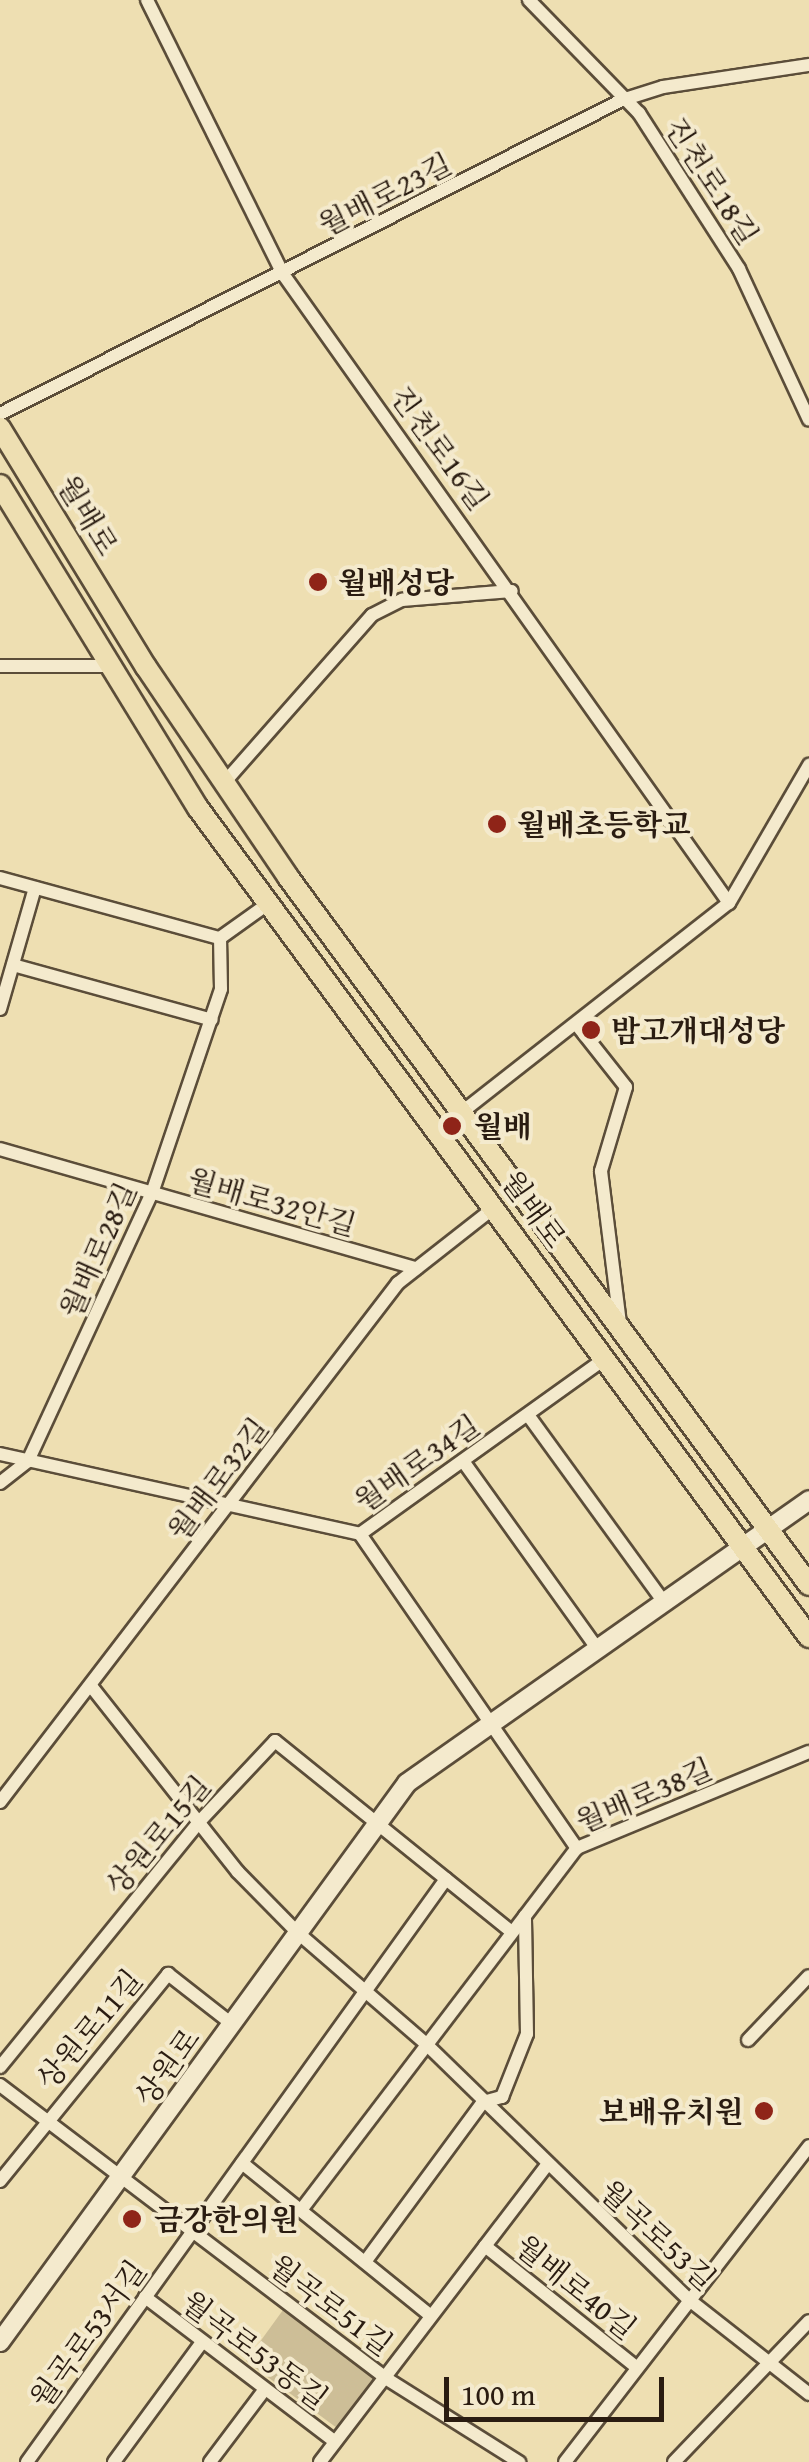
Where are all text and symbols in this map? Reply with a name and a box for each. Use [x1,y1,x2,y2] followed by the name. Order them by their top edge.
[657,110,767,252] street label: 진천로18길
[312,145,458,243] street label: 월배로23길
[383,379,497,517] street label: 진천로16길
[50,468,126,562] street label: 월배로
[338,564,454,600] place label: 월배성당
[307,571,329,593] marker: 월배성당
[517,806,691,842] place label: 월배초등학교
[486,813,508,835] marker: 월배초등학교
[611,1012,785,1048] place label: 밤고개대성당
[580,1019,602,1041] marker: 밤고개대성당
[474,1108,532,1144] place label: 월배
[439,1113,465,1139] marker: 월배
[184,1161,360,1243] street label: 월배로32안길
[494,1163,574,1255] street label: 월배로
[52,1177,144,1323] street label: 월배로28길
[347,1407,487,1519] street label: 월배로34길
[160,1410,276,1548] street label: 월배로32길
[570,1750,718,1840] street label: 월배로38길
[98,1768,218,1902] street label: 상원로15길
[29,1962,149,2096] street label: 상원로11길
[127,2021,207,2113] street label: 상원로
[599,2093,744,2129] place label: 보배유치원
[753,2100,775,2122] marker: 보배유치원
[593,2172,723,2298] street label: 월곡로53길
[154,2201,299,2237] place label: 금강한의원
[119,2206,145,2232] marker: 금강한의원
[508,2227,644,2347] street label: 월배로40길
[262,2247,400,2363] street label: 월곡로51길
[22,2253,154,2415] street label: 월곡로53서길
[175,2283,335,2417] street label: 월곡로53동길
[449,2357,669,2419] scale bar
[461,2372,535,2416] text: 100 m

